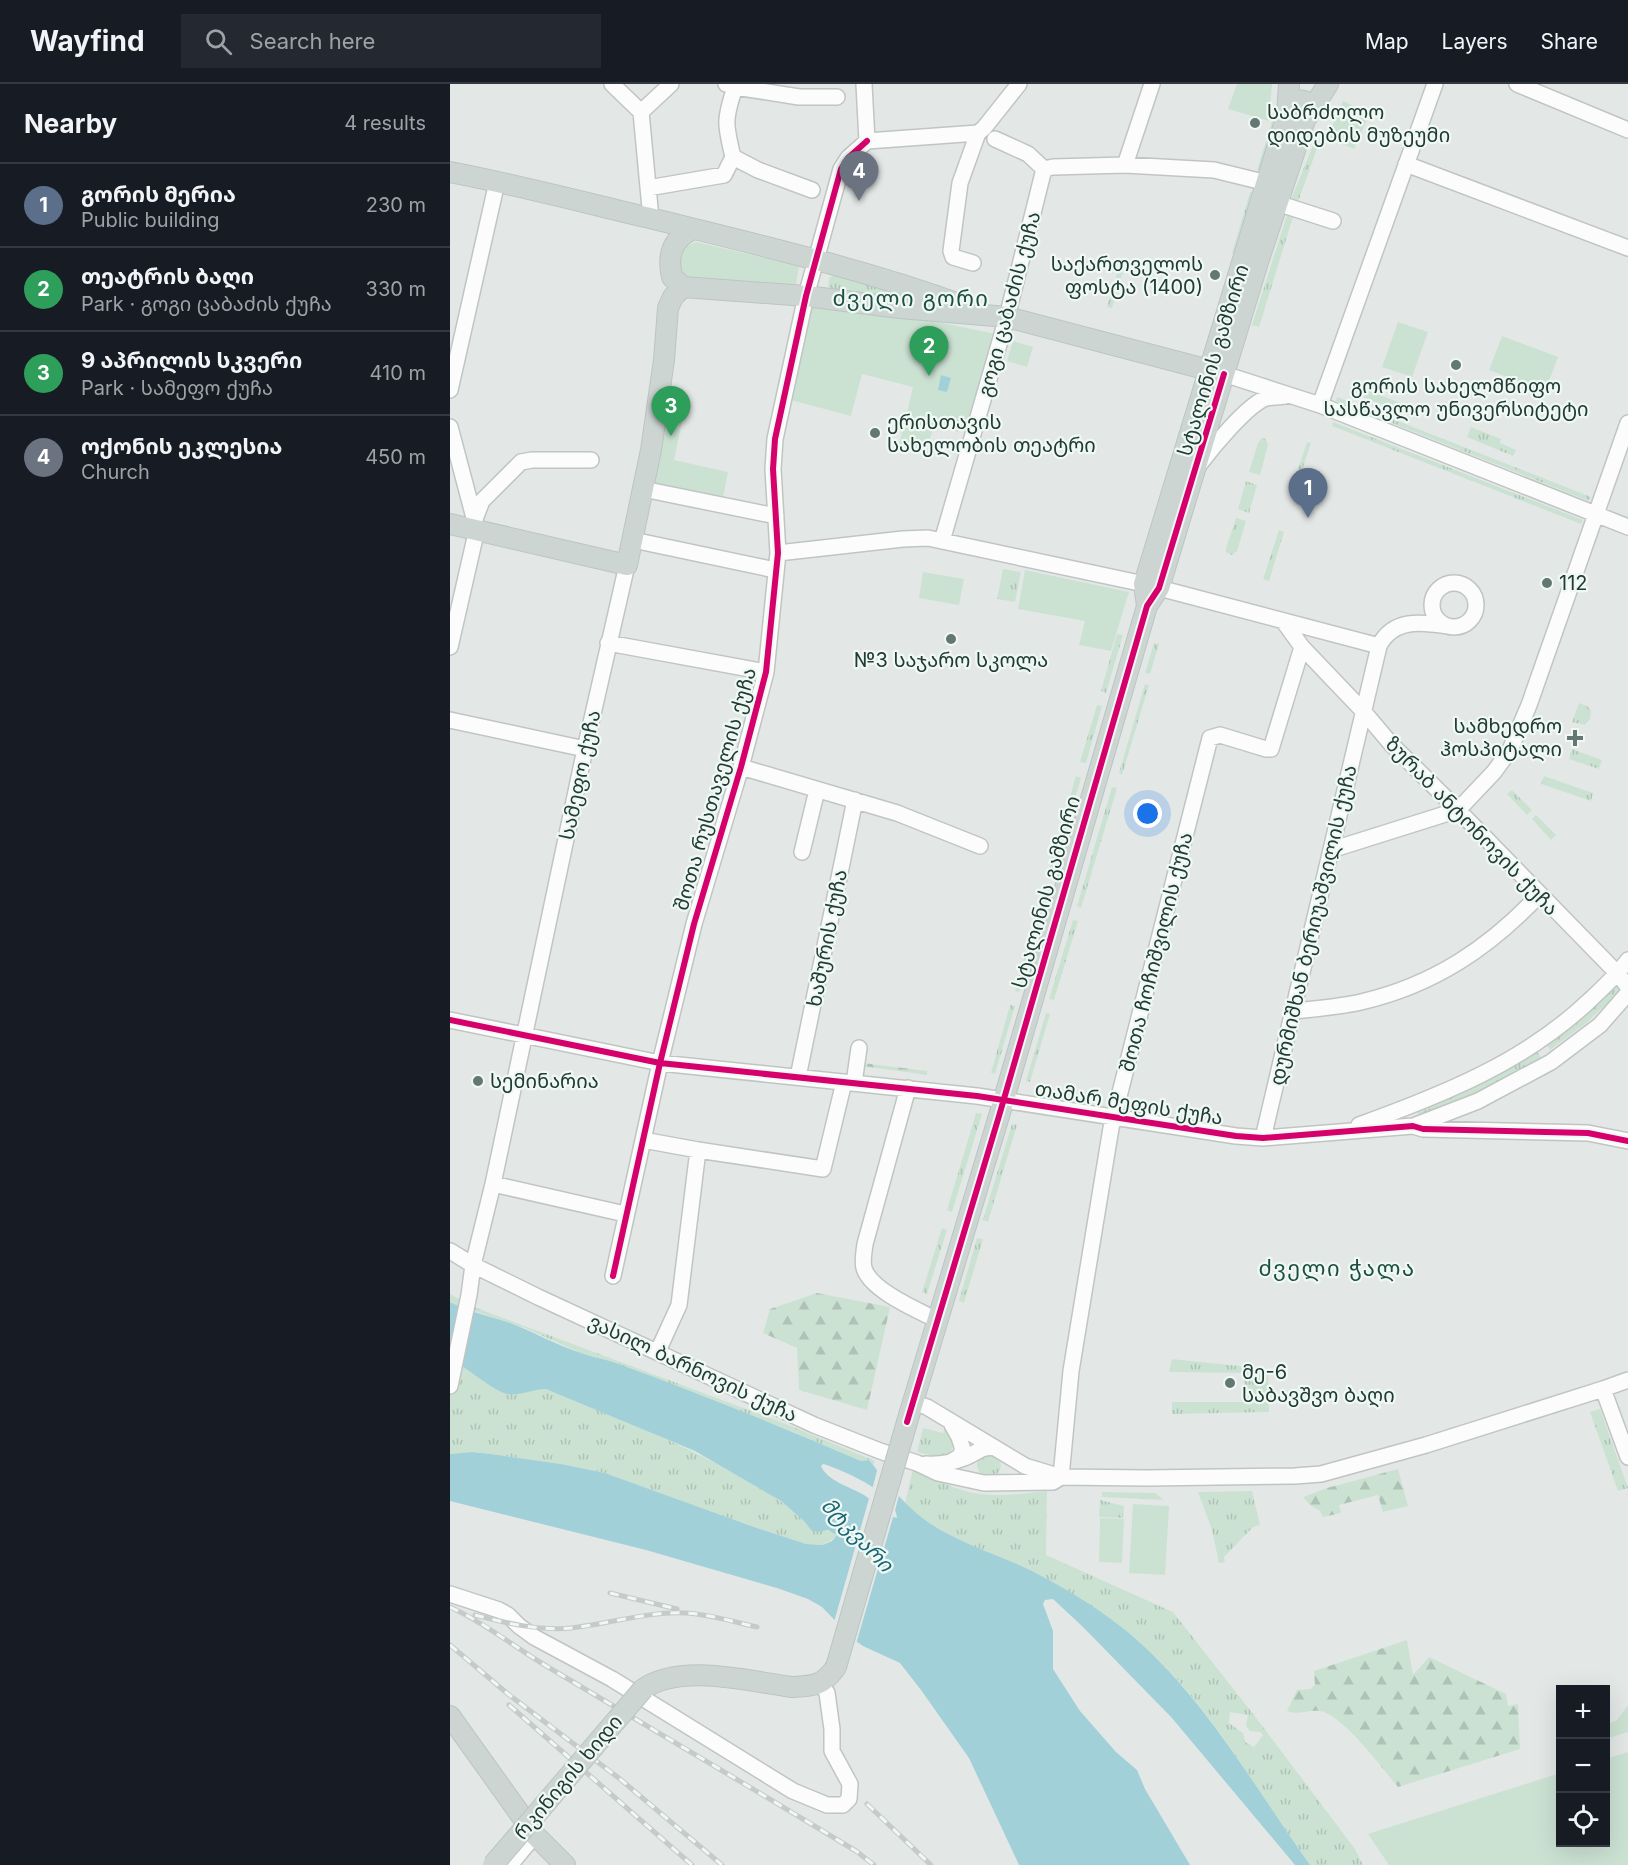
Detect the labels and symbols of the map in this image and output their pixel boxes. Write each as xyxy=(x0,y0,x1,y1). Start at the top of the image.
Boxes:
place label: საბრძოლო დიდების მუზეუმი xyxy=(1267,100,1450,148)
marker: საბრძოლო დიდების მუზეუმი xyxy=(1248,116,1262,130)
pin: 4 xyxy=(840,152,878,201)
street label: გოგი ცაბაძის ქუჩა xyxy=(973,209,1045,399)
place label: საქართველოს ფოსტა (1400) xyxy=(1051,252,1203,299)
street label: სტალინის გამზირი xyxy=(1172,261,1255,459)
marker: საქართველოს ფოსტა (1400) xyxy=(1208,268,1222,282)
district label: ძველი გორი xyxy=(833,285,990,312)
pin: 2 xyxy=(910,326,948,376)
marker: გორის სახელმწიფო სასწავლო უნივერსიტეტი xyxy=(1449,358,1463,372)
place label: გორის სახელმწიფო სასწავლო უნივერსიტეტი xyxy=(1324,374,1589,422)
pin: 3 xyxy=(652,386,690,436)
place label: ერისთავის სახელობის თეატრი xyxy=(887,410,1096,458)
marker: ერისთავის სახელობის თეატრი xyxy=(868,426,882,440)
pin: 1 xyxy=(1288,468,1328,518)
place label: 112 xyxy=(1559,571,1587,595)
marker: 112 xyxy=(1540,576,1554,590)
marker: №3 საჯარო სკოლა xyxy=(944,632,958,646)
place label: №3 საჯარო სკოლა xyxy=(854,648,1048,673)
street label: შოთა რუსთაველის ქუჩა xyxy=(669,665,762,913)
street label: სამეფო ქუჩა xyxy=(555,708,605,842)
place label: სამხედრო ჰოსპიტალი xyxy=(1440,714,1562,762)
marker: სამხედრო ჰოსპიტალი xyxy=(1566,729,1584,747)
street label: ზურაბ ანტონოვის ქუჩა xyxy=(1380,732,1564,920)
street label: დურმიშხან ბერიუაშვილის ქუჩა xyxy=(1264,762,1363,1088)
street label: სტალინის გამზირი xyxy=(1007,793,1086,991)
your location xyxy=(1133,799,1162,828)
street label: შოთა ჩოჩიშვილის ქუჩა xyxy=(1115,830,1198,1075)
street label: ხაშურის ქუჩა xyxy=(802,867,852,1009)
place label: სემინარია xyxy=(490,1069,599,1093)
marker: სემინარია xyxy=(471,1074,485,1088)
street label: თამარ მეფის ქუჩა xyxy=(1033,1076,1225,1130)
district label: ძველი ჭალა xyxy=(1259,1255,1415,1282)
street label: ვასილ ბარნოვის ქუჩა xyxy=(584,1309,801,1428)
place label: მე-6 საბავშვო ბაღი xyxy=(1242,1360,1395,1408)
marker: მე-6 საბავშვო ბაღი xyxy=(1223,1376,1237,1390)
water label: მტკვარი xyxy=(815,1493,899,1578)
street label: რკინიგის ხიდი xyxy=(509,1710,628,1845)

